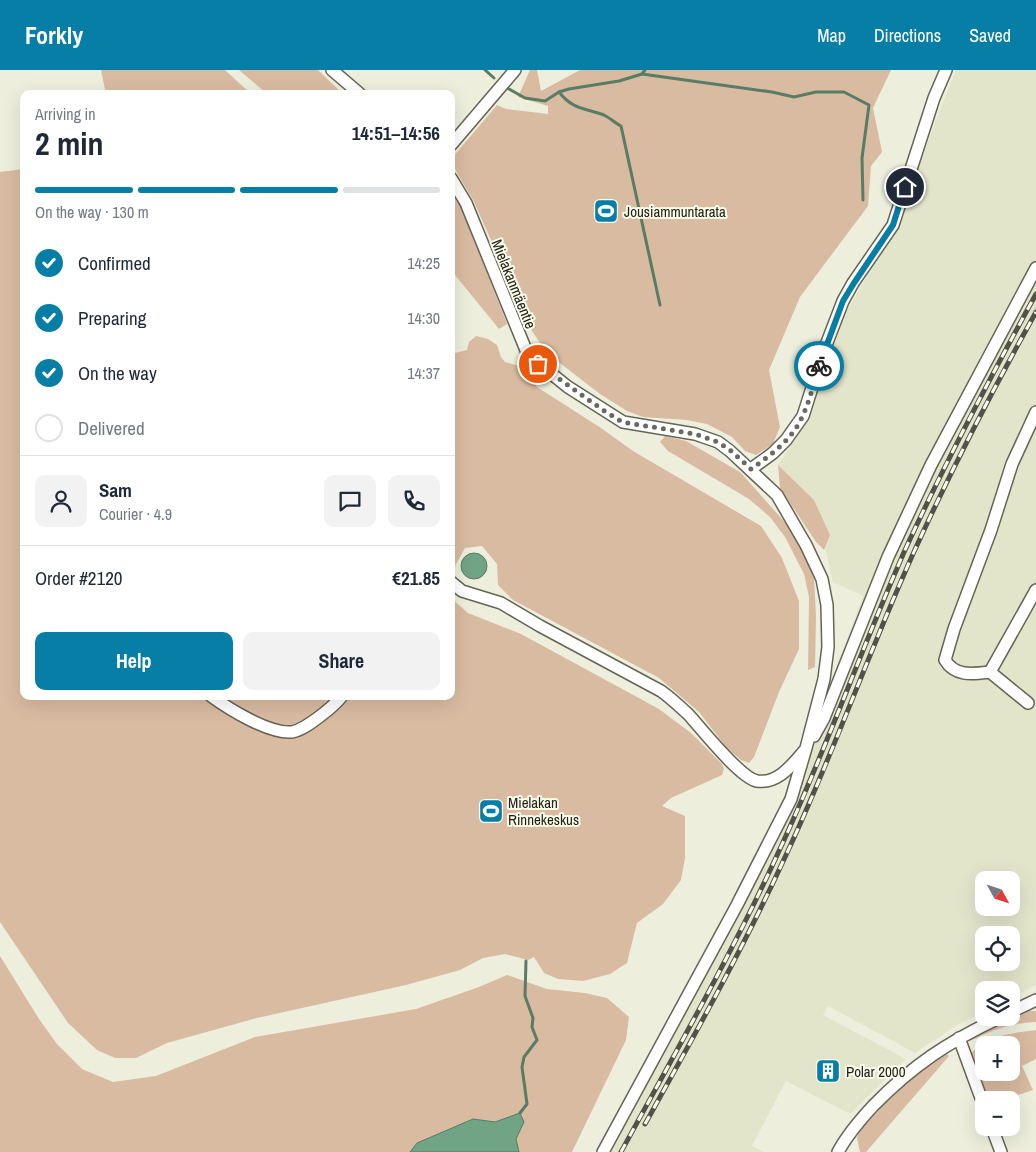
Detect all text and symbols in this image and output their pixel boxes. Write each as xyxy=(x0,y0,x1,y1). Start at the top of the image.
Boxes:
text: Forkly xyxy=(25,19,83,51)
text: Map xyxy=(817,23,846,48)
text: Directions xyxy=(874,23,941,48)
text: Saved xyxy=(969,23,1011,48)
text: Arriving in xyxy=(35,103,96,125)
text: 14:51–14:56 xyxy=(352,120,440,146)
text: 2 min xyxy=(35,122,104,165)
pin xyxy=(884,166,926,208)
icon: home xyxy=(891,173,919,201)
sports icon: Jousiammuntarata xyxy=(593,198,619,224)
text: On the way · 130 m xyxy=(35,201,149,223)
place label: Jousiammuntarata xyxy=(624,201,726,222)
street label: Mielakanmäentie xyxy=(487,236,541,332)
icon: check xyxy=(35,249,63,277)
text: Confirmed xyxy=(78,250,151,276)
text: 14:25 xyxy=(407,252,440,274)
icon: check xyxy=(35,304,63,332)
text: Preparing xyxy=(78,305,146,331)
text: 14:30 xyxy=(407,307,440,329)
courier xyxy=(794,341,844,391)
pin xyxy=(517,343,559,385)
icon: bag xyxy=(524,350,552,378)
icon: bike xyxy=(805,352,833,380)
icon: check xyxy=(35,359,63,387)
text: On the way xyxy=(78,360,157,386)
text: 14:37 xyxy=(407,362,440,384)
text: Delivered xyxy=(78,415,145,441)
button: person xyxy=(35,475,87,527)
button: chat xyxy=(324,475,376,527)
button: phone xyxy=(388,475,440,527)
text: Sam xyxy=(99,477,132,503)
text: Courier · 4.9 xyxy=(99,503,172,525)
text: Order #2120 xyxy=(35,565,122,591)
text: €21.85 xyxy=(392,565,440,591)
button: Help xyxy=(35,632,233,690)
button: Share xyxy=(243,632,440,690)
place label: Mielakan Rinnekeskus xyxy=(508,792,579,830)
sports icon: Mielakan Rinnekeskus xyxy=(478,798,504,824)
north arrow xyxy=(975,871,1020,916)
map controls xyxy=(975,871,1020,1136)
button: locate xyxy=(975,926,1020,971)
button: layers xyxy=(975,981,1020,1026)
button: + xyxy=(975,1036,1020,1081)
building icon: Polar 2000 xyxy=(815,1058,841,1084)
place label: Polar 2000 xyxy=(846,1061,906,1082)
button: − xyxy=(975,1091,1020,1136)

